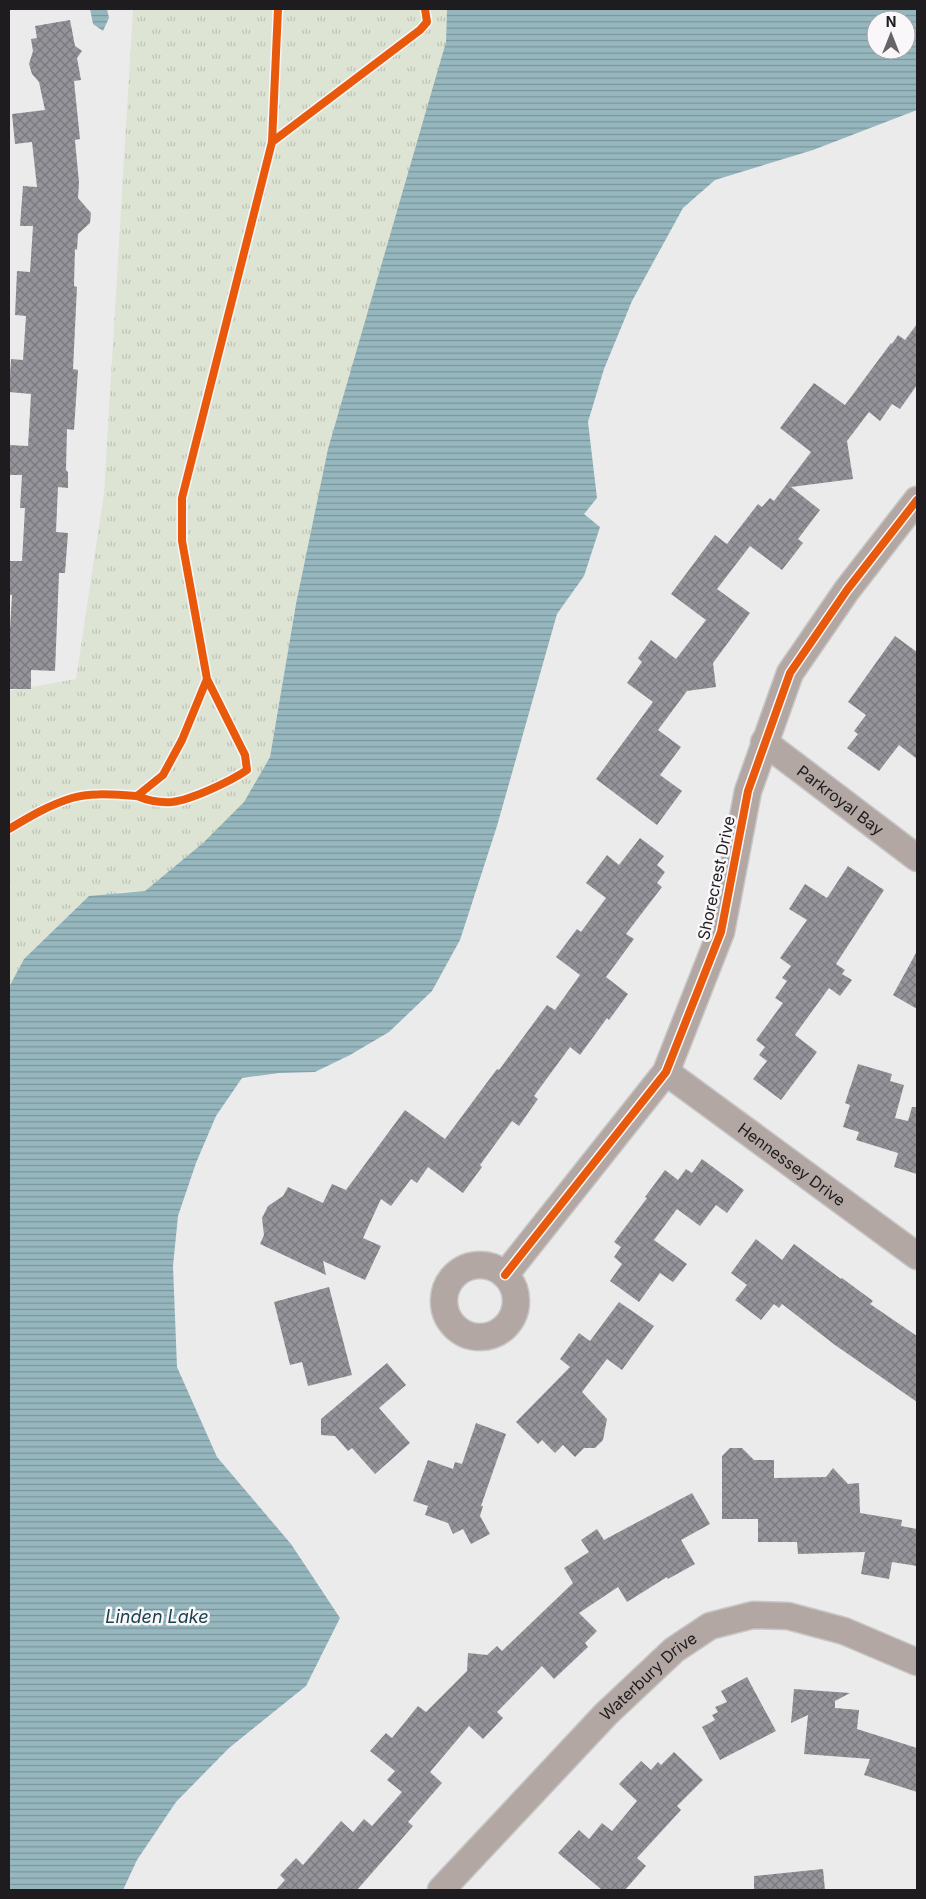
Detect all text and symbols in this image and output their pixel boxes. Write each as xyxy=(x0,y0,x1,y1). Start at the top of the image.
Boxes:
north arrow xyxy=(866,10,916,60)
text: N xyxy=(886,13,896,30)
street label: Parkroyal Bay xyxy=(793,761,888,839)
street label: Shorecrest Drive xyxy=(693,814,739,942)
street label: Hennessey Drive xyxy=(734,1118,850,1210)
water label: Linden Lake xyxy=(105,1606,209,1627)
street label: Waterbury Drive xyxy=(596,1628,700,1725)

